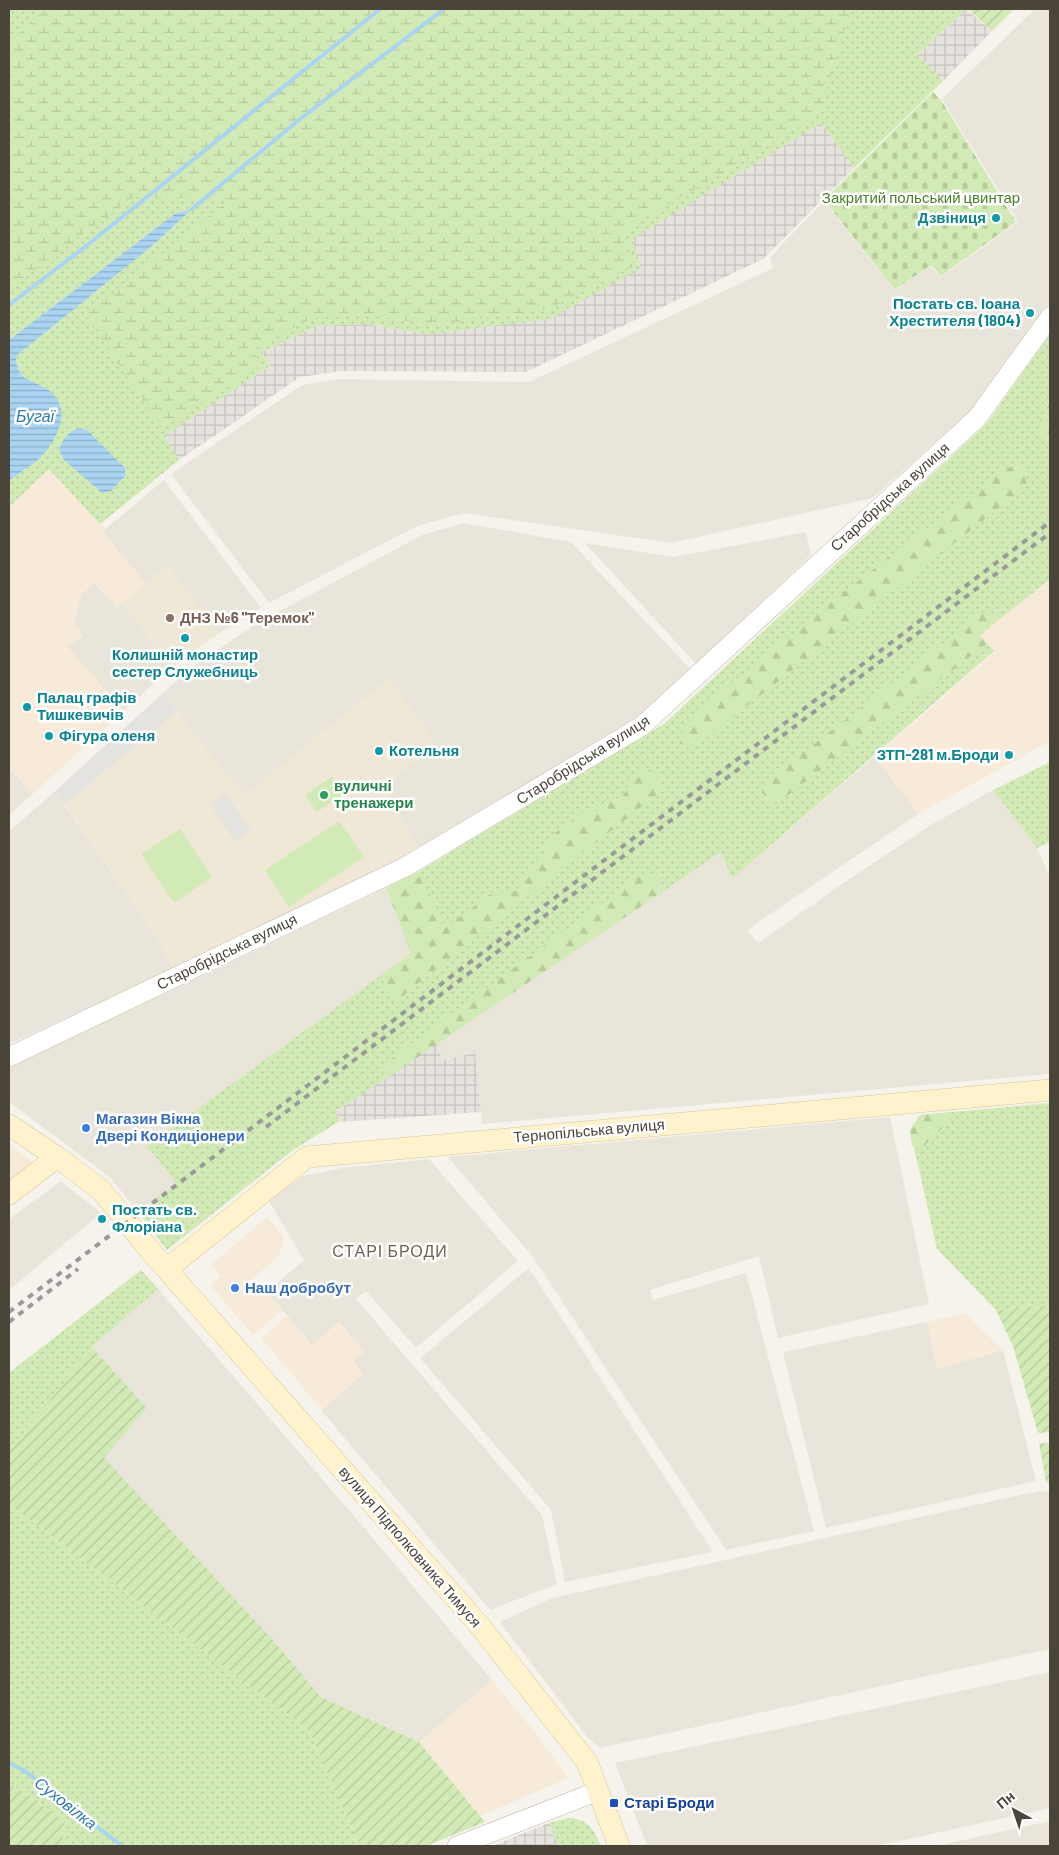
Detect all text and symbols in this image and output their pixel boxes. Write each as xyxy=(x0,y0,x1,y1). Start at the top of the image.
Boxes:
park label: Закритий польський цвинтар xyxy=(822,188,1020,206)
place label: Дзвіниця xyxy=(918,208,986,226)
marker: Дзвіниця xyxy=(990,212,1002,224)
place label: Постать св. Іоана Хрестителя (1804) xyxy=(889,294,1021,329)
marker: Постать св. Іоана Хрестителя (1804) xyxy=(1024,307,1036,319)
water label: Бугаї xyxy=(16,406,57,425)
street label: Старобрідська вулиця xyxy=(826,438,952,554)
place label: ДНЗ №6 "Теремок" xyxy=(180,608,315,626)
marker: ДНЗ №6 "Теремок" xyxy=(164,612,176,624)
marker: Колишній монастир сестер Служебниць xyxy=(179,632,191,644)
place label: Колишній монастир сестер Служебниць xyxy=(112,645,258,680)
place label: Палац графів Тишкевичів xyxy=(37,688,136,723)
marker: Палац графів Тишкевичів xyxy=(21,701,33,713)
street label: Старобрідська вулиця xyxy=(512,711,652,808)
place label: Фігура оленя xyxy=(59,726,155,744)
marker: Фігура оленя xyxy=(43,730,55,742)
place label: Котельня xyxy=(389,741,459,759)
marker: Котельня xyxy=(373,745,385,757)
place label: ЗТП-281 м.Броди xyxy=(877,745,999,763)
marker: ЗТП-281 м.Броди xyxy=(1003,749,1015,761)
place label: вуличні тренажери xyxy=(334,776,413,811)
marker: вуличні тренажери xyxy=(318,789,330,801)
street label: Старобрідська вулиця xyxy=(154,909,300,993)
place label: Магазин Вікна Двері Кондиціонери xyxy=(96,1109,245,1144)
street label: Тернопільська вулиця xyxy=(512,1114,665,1146)
marker: Магазин Вікна Двері Кондиціонери xyxy=(80,1122,92,1134)
place label: Постать св. Флоріана xyxy=(112,1200,197,1235)
marker: Постать св. Флоріана xyxy=(96,1213,108,1225)
district label: СТАРІ БРОДИ xyxy=(332,1241,448,1260)
place label: Наш добробут xyxy=(245,1278,351,1296)
marker: Наш добробут xyxy=(229,1282,241,1294)
street label: вулиця Підполковника Тимуся xyxy=(336,1462,486,1631)
water label: Суховілка xyxy=(32,1772,101,1833)
north arrow xyxy=(989,1785,1039,1835)
text: Пн xyxy=(993,1787,1018,1812)
place label: Старі Броди xyxy=(624,1793,715,1811)
marker: Старі Броди xyxy=(608,1797,620,1809)

